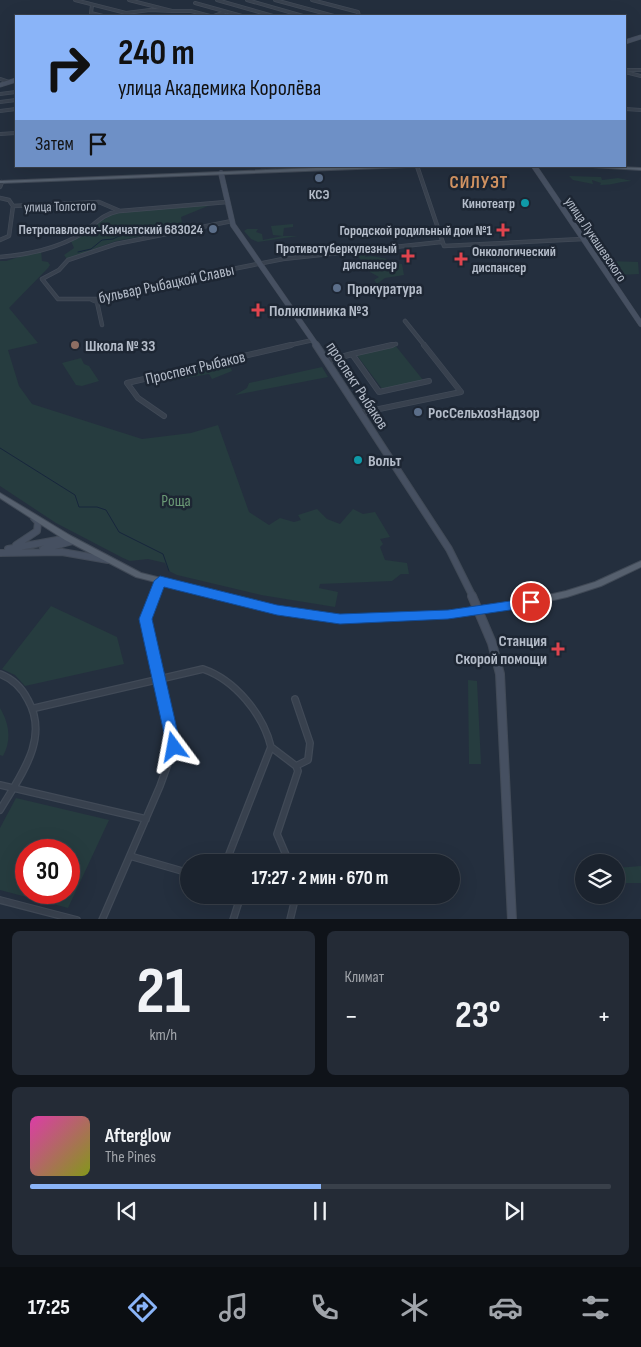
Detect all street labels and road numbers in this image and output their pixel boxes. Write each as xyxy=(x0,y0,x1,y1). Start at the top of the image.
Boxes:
street label: улица Лукашевского xyxy=(561,194,630,285)
street label: улица Толстого xyxy=(24,197,96,216)
street label: бульвар Рыбацкой Славы xyxy=(97,261,236,308)
street label: проспект Рыбаков xyxy=(321,339,392,433)
street label: Проспект Рыбаков xyxy=(144,348,247,389)

